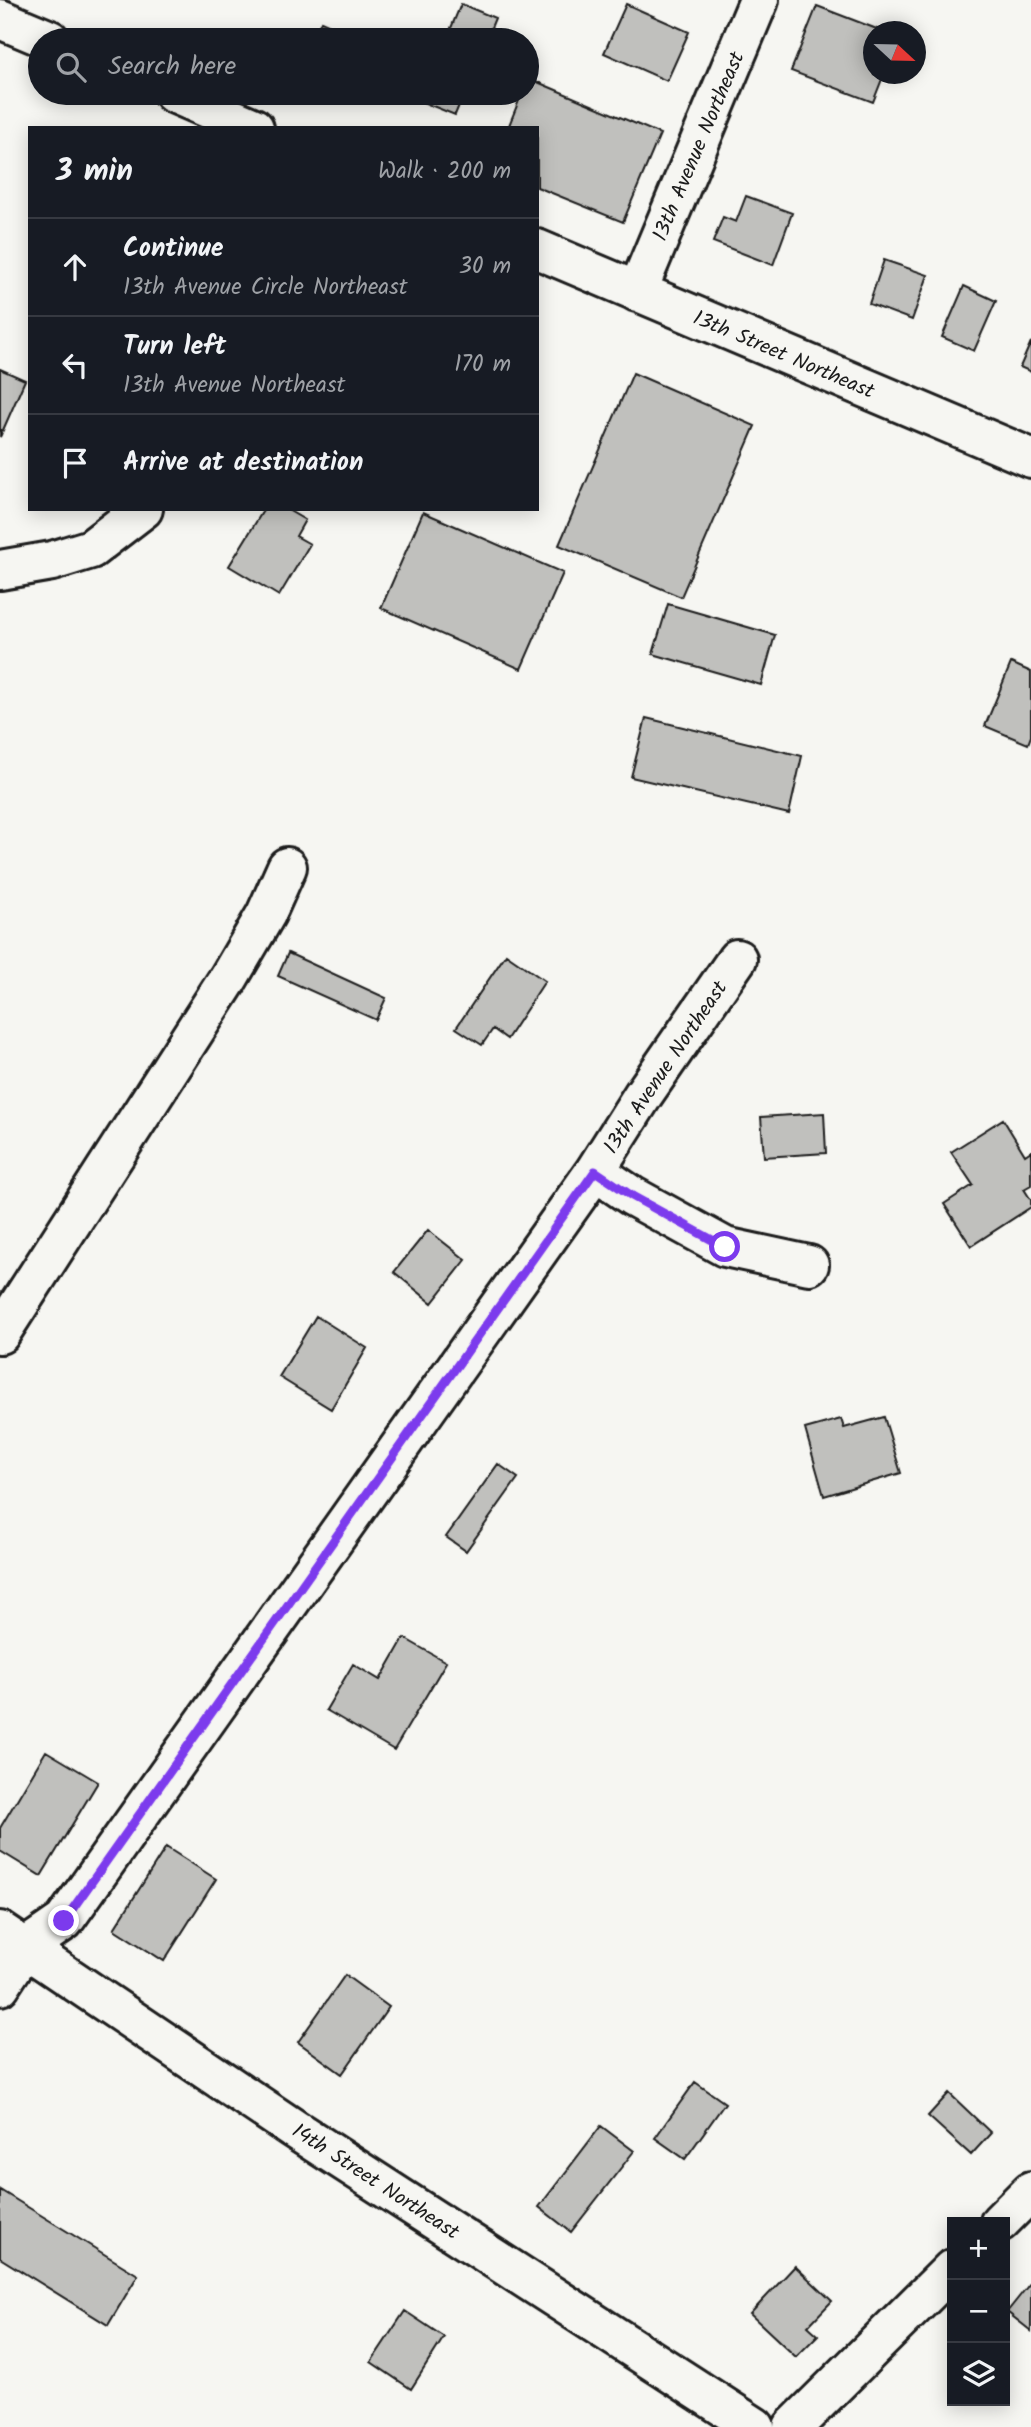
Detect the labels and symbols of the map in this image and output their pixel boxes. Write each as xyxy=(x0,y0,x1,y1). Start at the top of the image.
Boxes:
north arrow xyxy=(863,21,926,84)
street label: 13th Avenue Northeast xyxy=(645,46,755,247)
street label: 13th Street Northeast xyxy=(687,302,880,409)
street label: 13th Avenue Northeast xyxy=(596,974,737,1161)
route start xyxy=(709,1231,740,1262)
route end xyxy=(48,1905,79,1936)
street label: 14th Street Northeast xyxy=(285,2116,466,2249)

